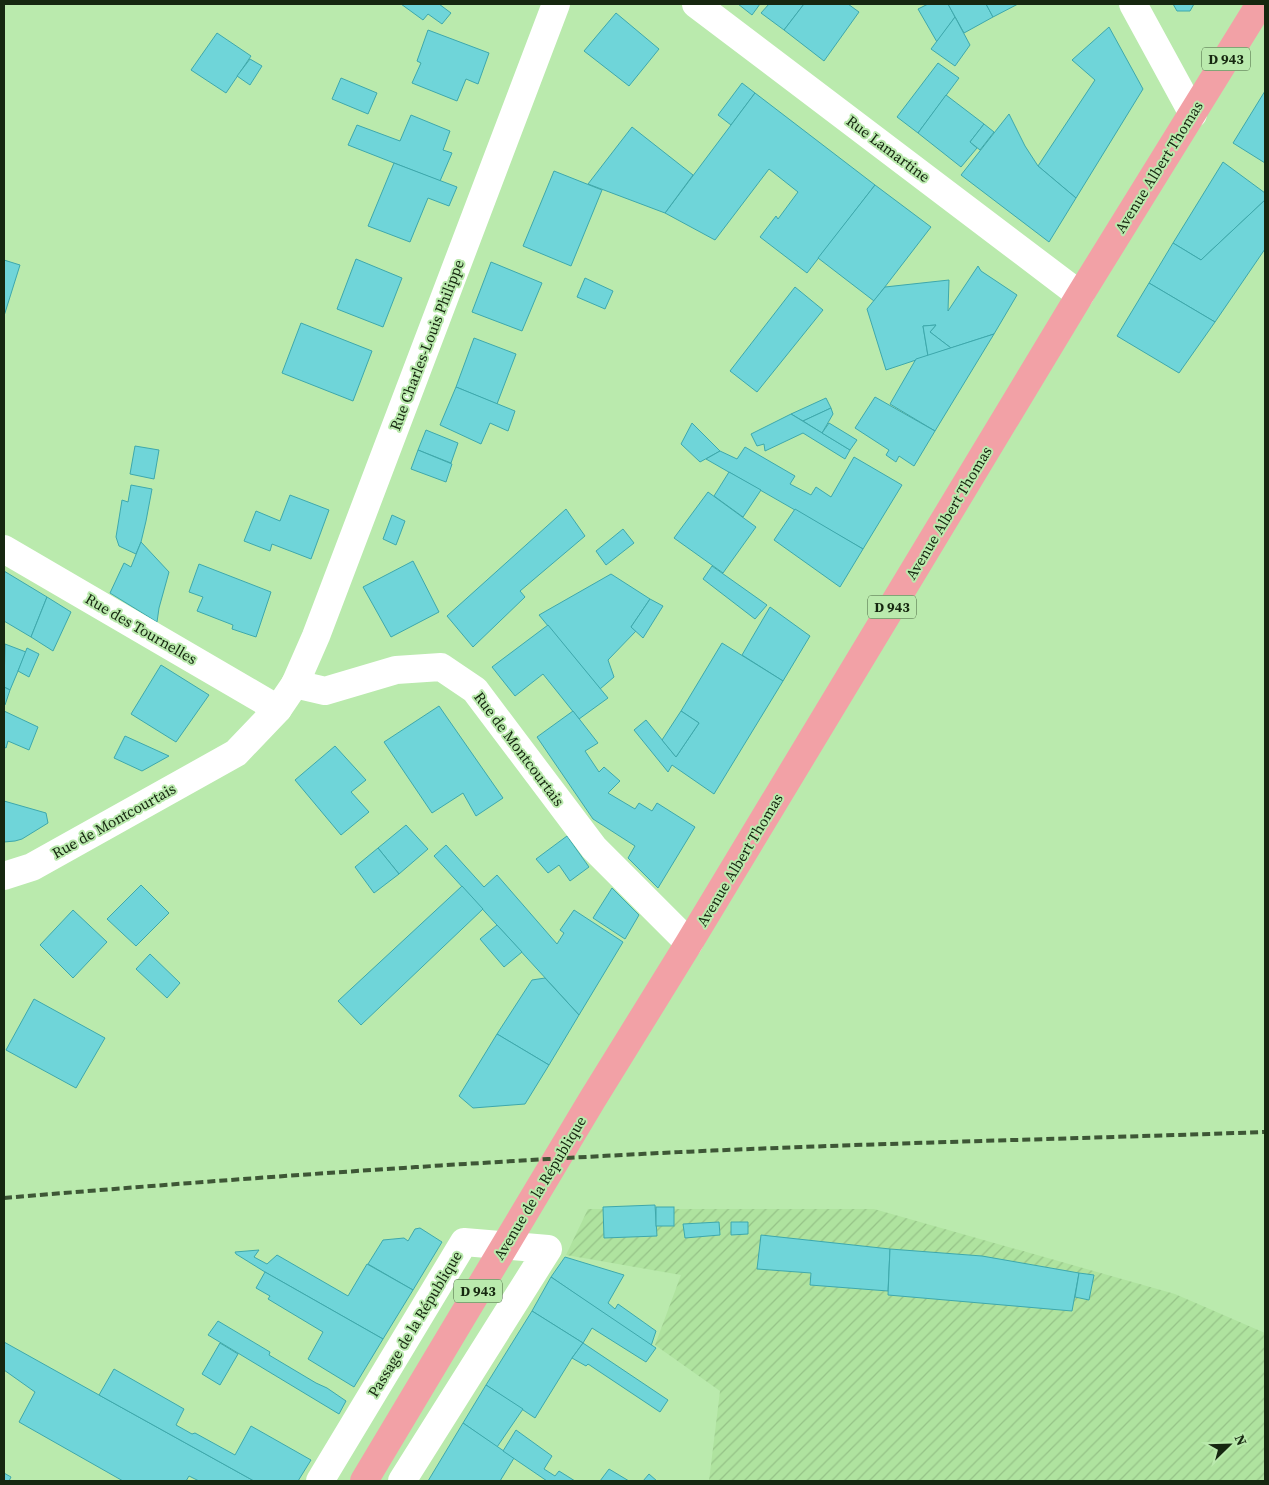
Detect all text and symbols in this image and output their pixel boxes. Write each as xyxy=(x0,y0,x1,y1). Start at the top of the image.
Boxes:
road number: D 943 xyxy=(1202,48,1250,70)
street label: Avenue Albert Thomas xyxy=(1109,97,1208,237)
street label: Rue Lamartine xyxy=(842,110,935,187)
street label: Rue Charles-Louis Philippe xyxy=(384,256,469,433)
street label: Avenue Albert Thomas xyxy=(900,442,997,583)
street label: Rue des Tournelles xyxy=(81,588,201,669)
road number: D 943 xyxy=(868,596,916,618)
street label: Rue de Montcourtais xyxy=(469,687,569,810)
street label: Rue de Montcourtais xyxy=(48,778,179,863)
street label: Avenue Albert Thomas xyxy=(691,789,788,930)
street label: Avenue de la République xyxy=(488,1112,591,1264)
street label: Passage de la République xyxy=(362,1246,467,1401)
road number: D 943 xyxy=(454,1280,502,1302)
north arrow xyxy=(1204,1420,1254,1470)
text: N xyxy=(1230,1431,1252,1449)

